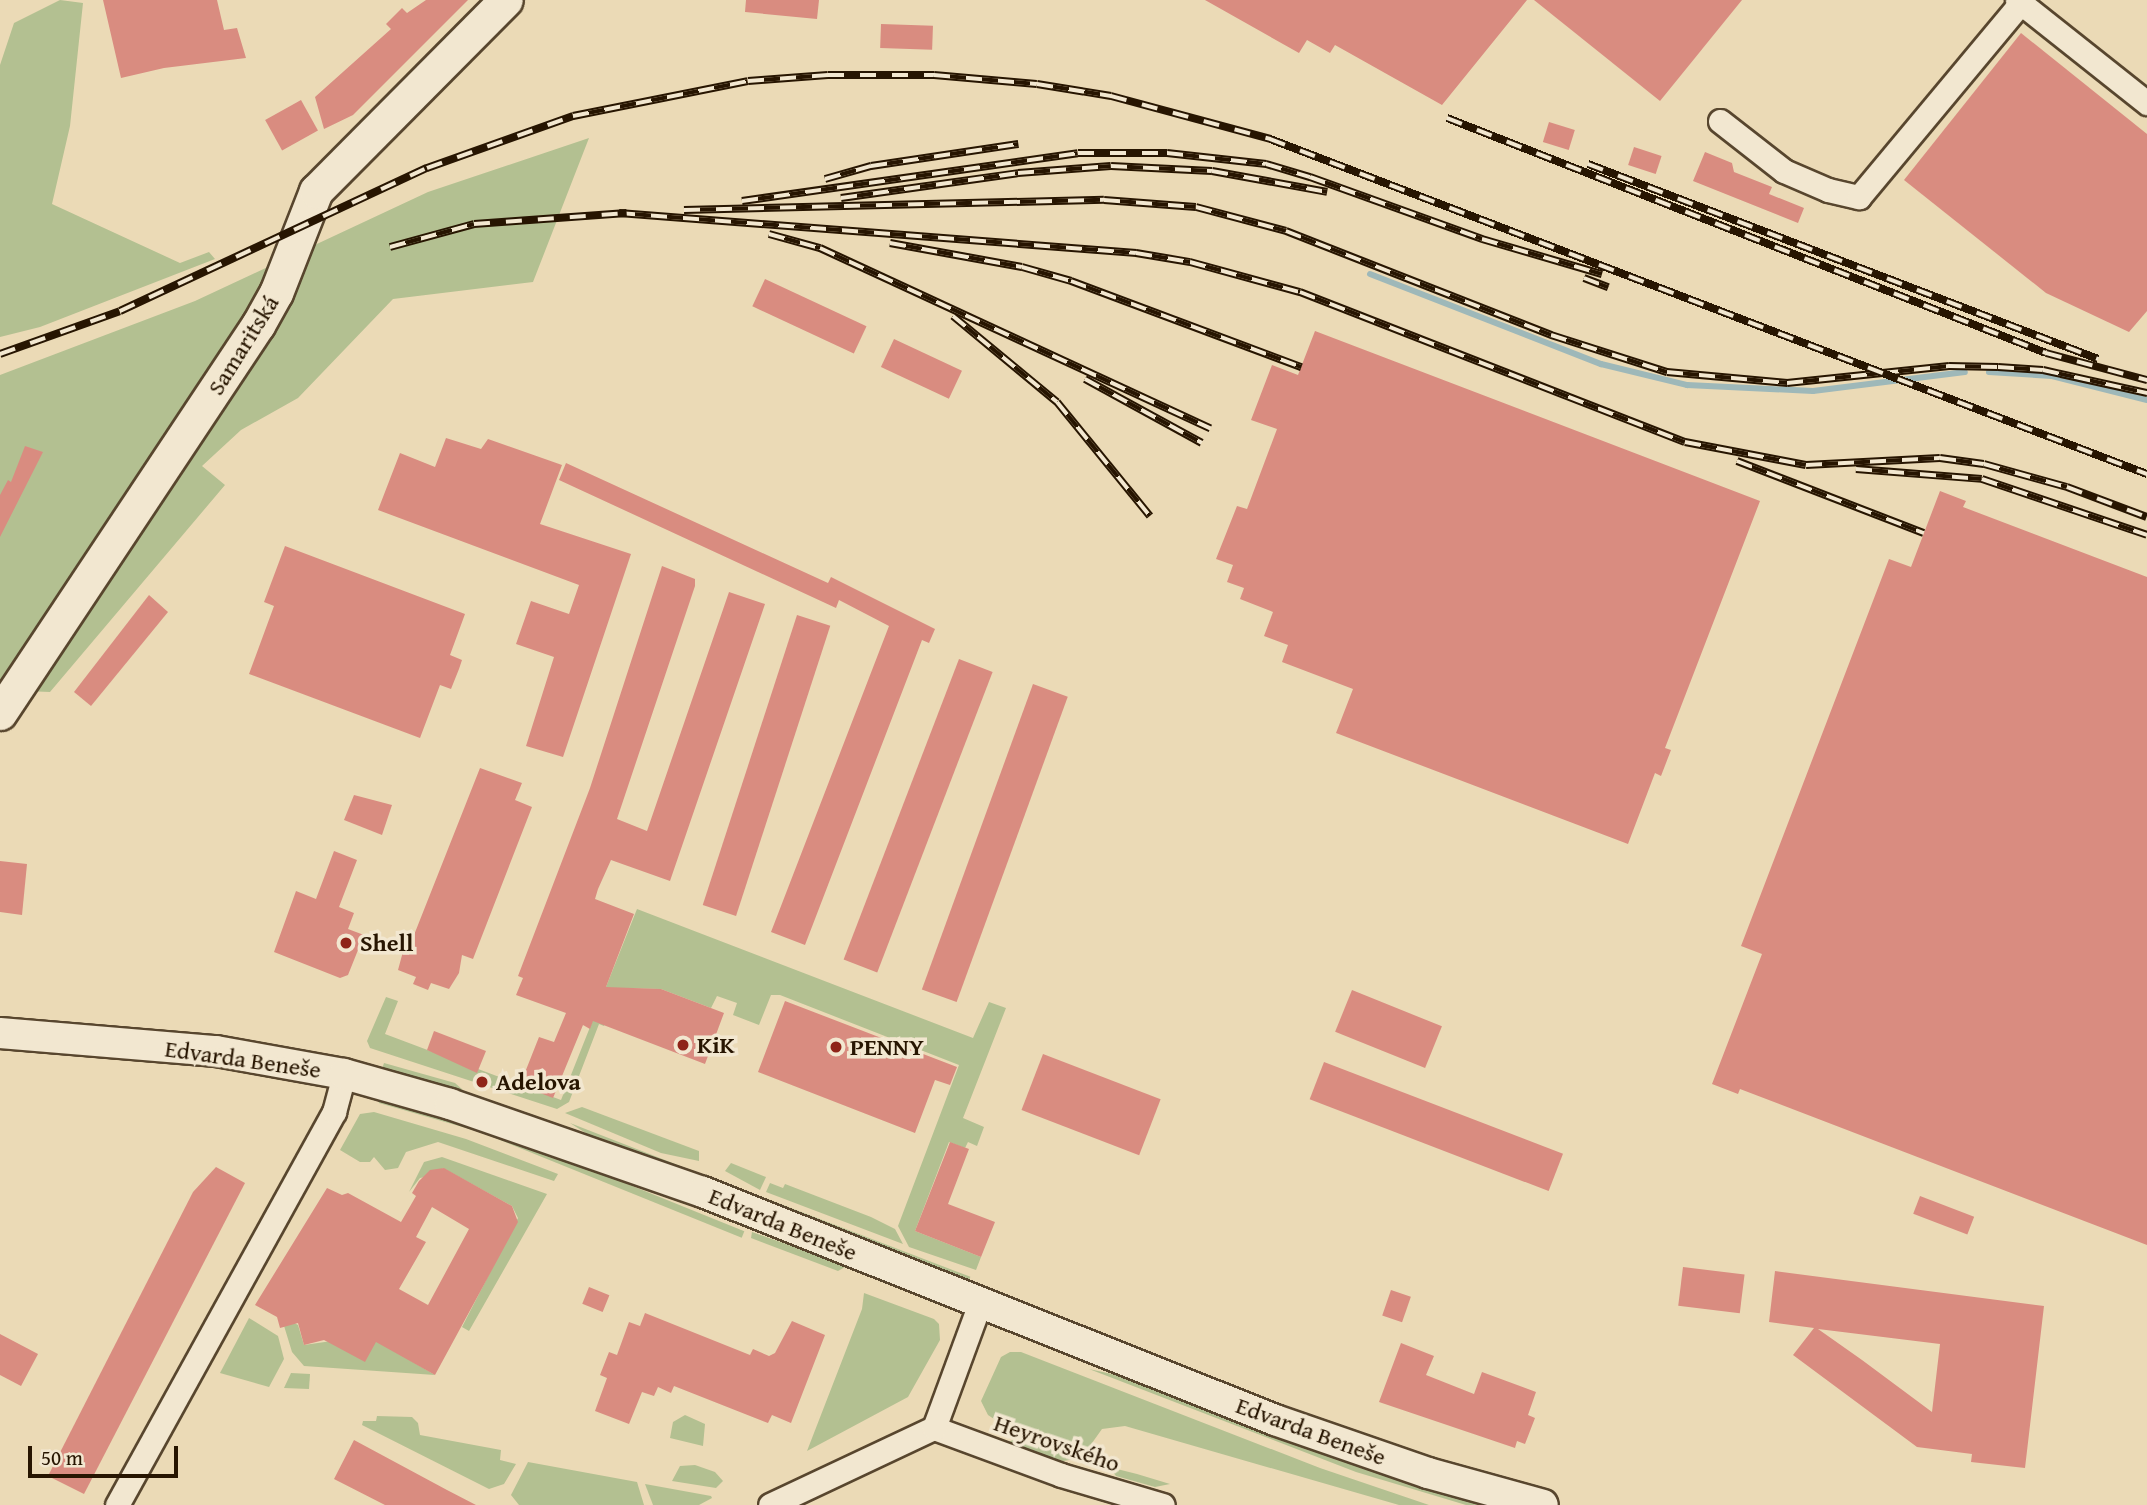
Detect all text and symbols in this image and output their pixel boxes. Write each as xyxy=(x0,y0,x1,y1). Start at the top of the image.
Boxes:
street label: Samaritská xyxy=(201,290,285,400)
place label: Shell xyxy=(360,929,413,957)
marker: Shell xyxy=(338,935,354,951)
place label: KiK xyxy=(697,1031,735,1059)
place label: PENNY xyxy=(850,1033,924,1061)
street label: Edvarda Beneše xyxy=(163,1034,323,1084)
marker: KiK xyxy=(675,1037,691,1053)
marker: PENNY xyxy=(828,1039,844,1055)
place label: Adelova xyxy=(496,1068,581,1096)
marker: Adelova xyxy=(474,1074,490,1090)
street label: Edvarda Beneše xyxy=(705,1181,861,1267)
street label: Edvarda Beneše xyxy=(1232,1391,1390,1471)
street label: Heyrovského xyxy=(990,1408,1124,1478)
scale bar xyxy=(32,1432,182,1476)
text: 50 m xyxy=(41,1442,83,1473)

